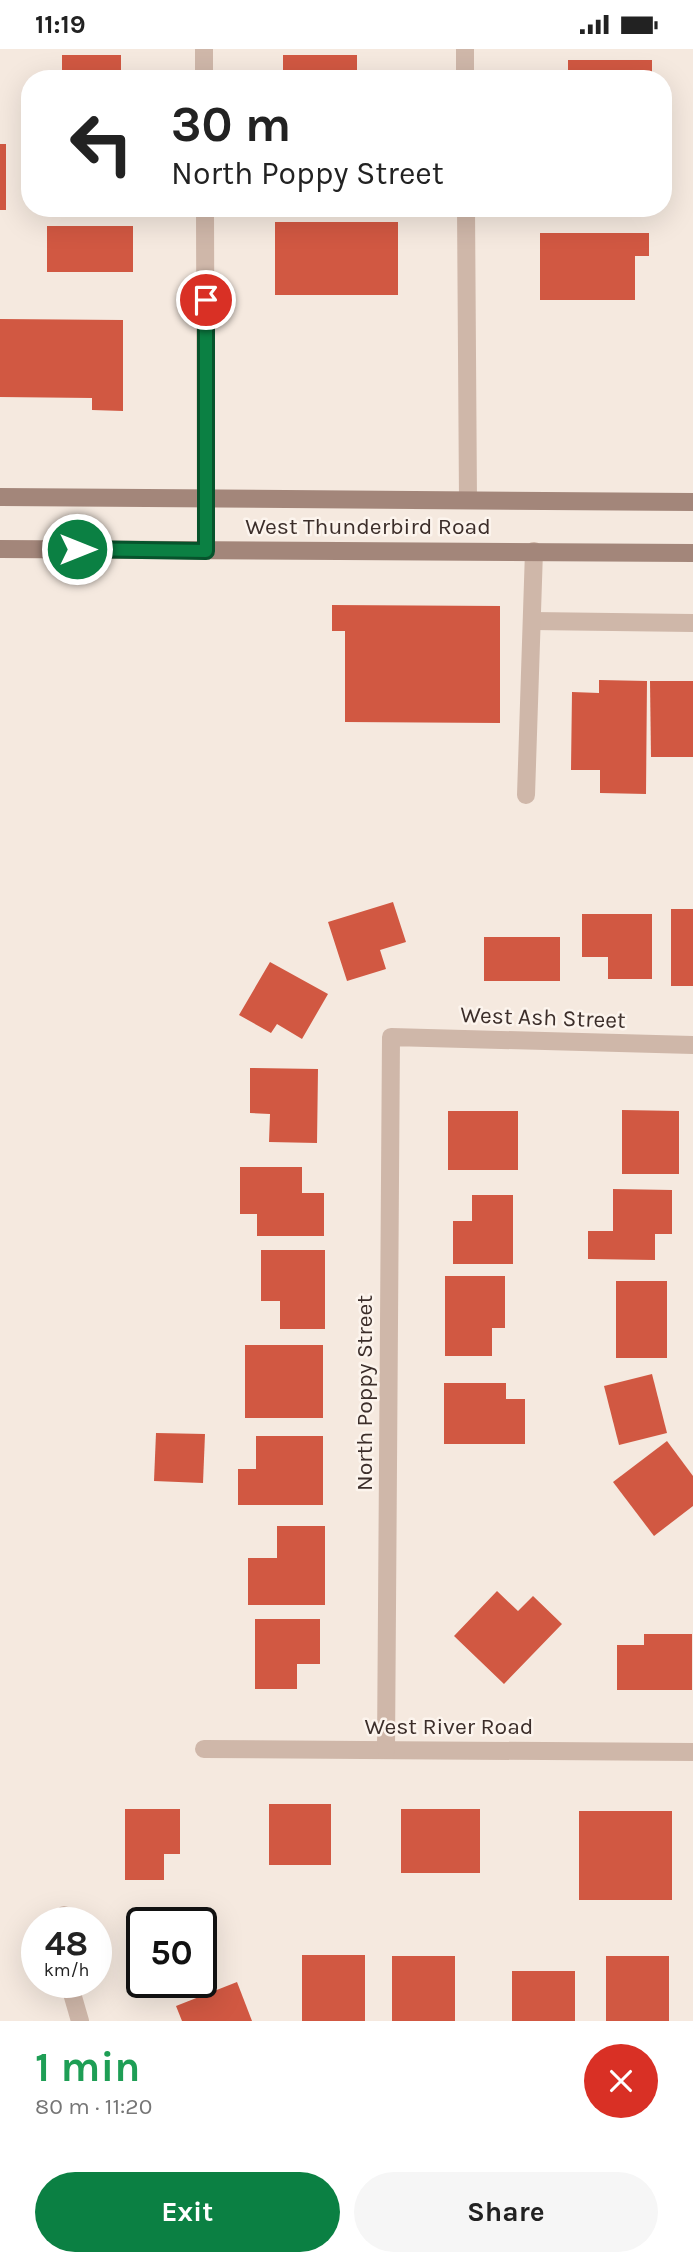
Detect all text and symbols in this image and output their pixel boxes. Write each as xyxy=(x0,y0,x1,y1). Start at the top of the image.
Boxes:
text: 11:19 xyxy=(35,9,86,40)
text: 30 m xyxy=(171,96,291,153)
icon: left xyxy=(56,98,147,189)
text: North Poppy Street xyxy=(171,155,444,192)
pin xyxy=(176,270,236,330)
icon: arrive xyxy=(187,281,225,319)
position arrow xyxy=(40,512,114,586)
street label: West Thunderbird Road xyxy=(245,513,491,540)
street label: West Ash Street xyxy=(460,1001,627,1034)
street label: North Poppy Street xyxy=(351,1295,378,1491)
street label: West River Road xyxy=(365,1713,533,1740)
speed limit sign: 50 xyxy=(126,1907,217,1998)
text: 48 xyxy=(45,1923,88,1964)
text: km/h xyxy=(44,1959,89,1981)
text: 1 min xyxy=(35,2042,140,2092)
button: close xyxy=(584,2044,658,2118)
text: 80 m · 11:20 xyxy=(35,2093,152,2120)
button: Exit xyxy=(35,2172,340,2252)
button: Share xyxy=(354,2172,658,2252)

